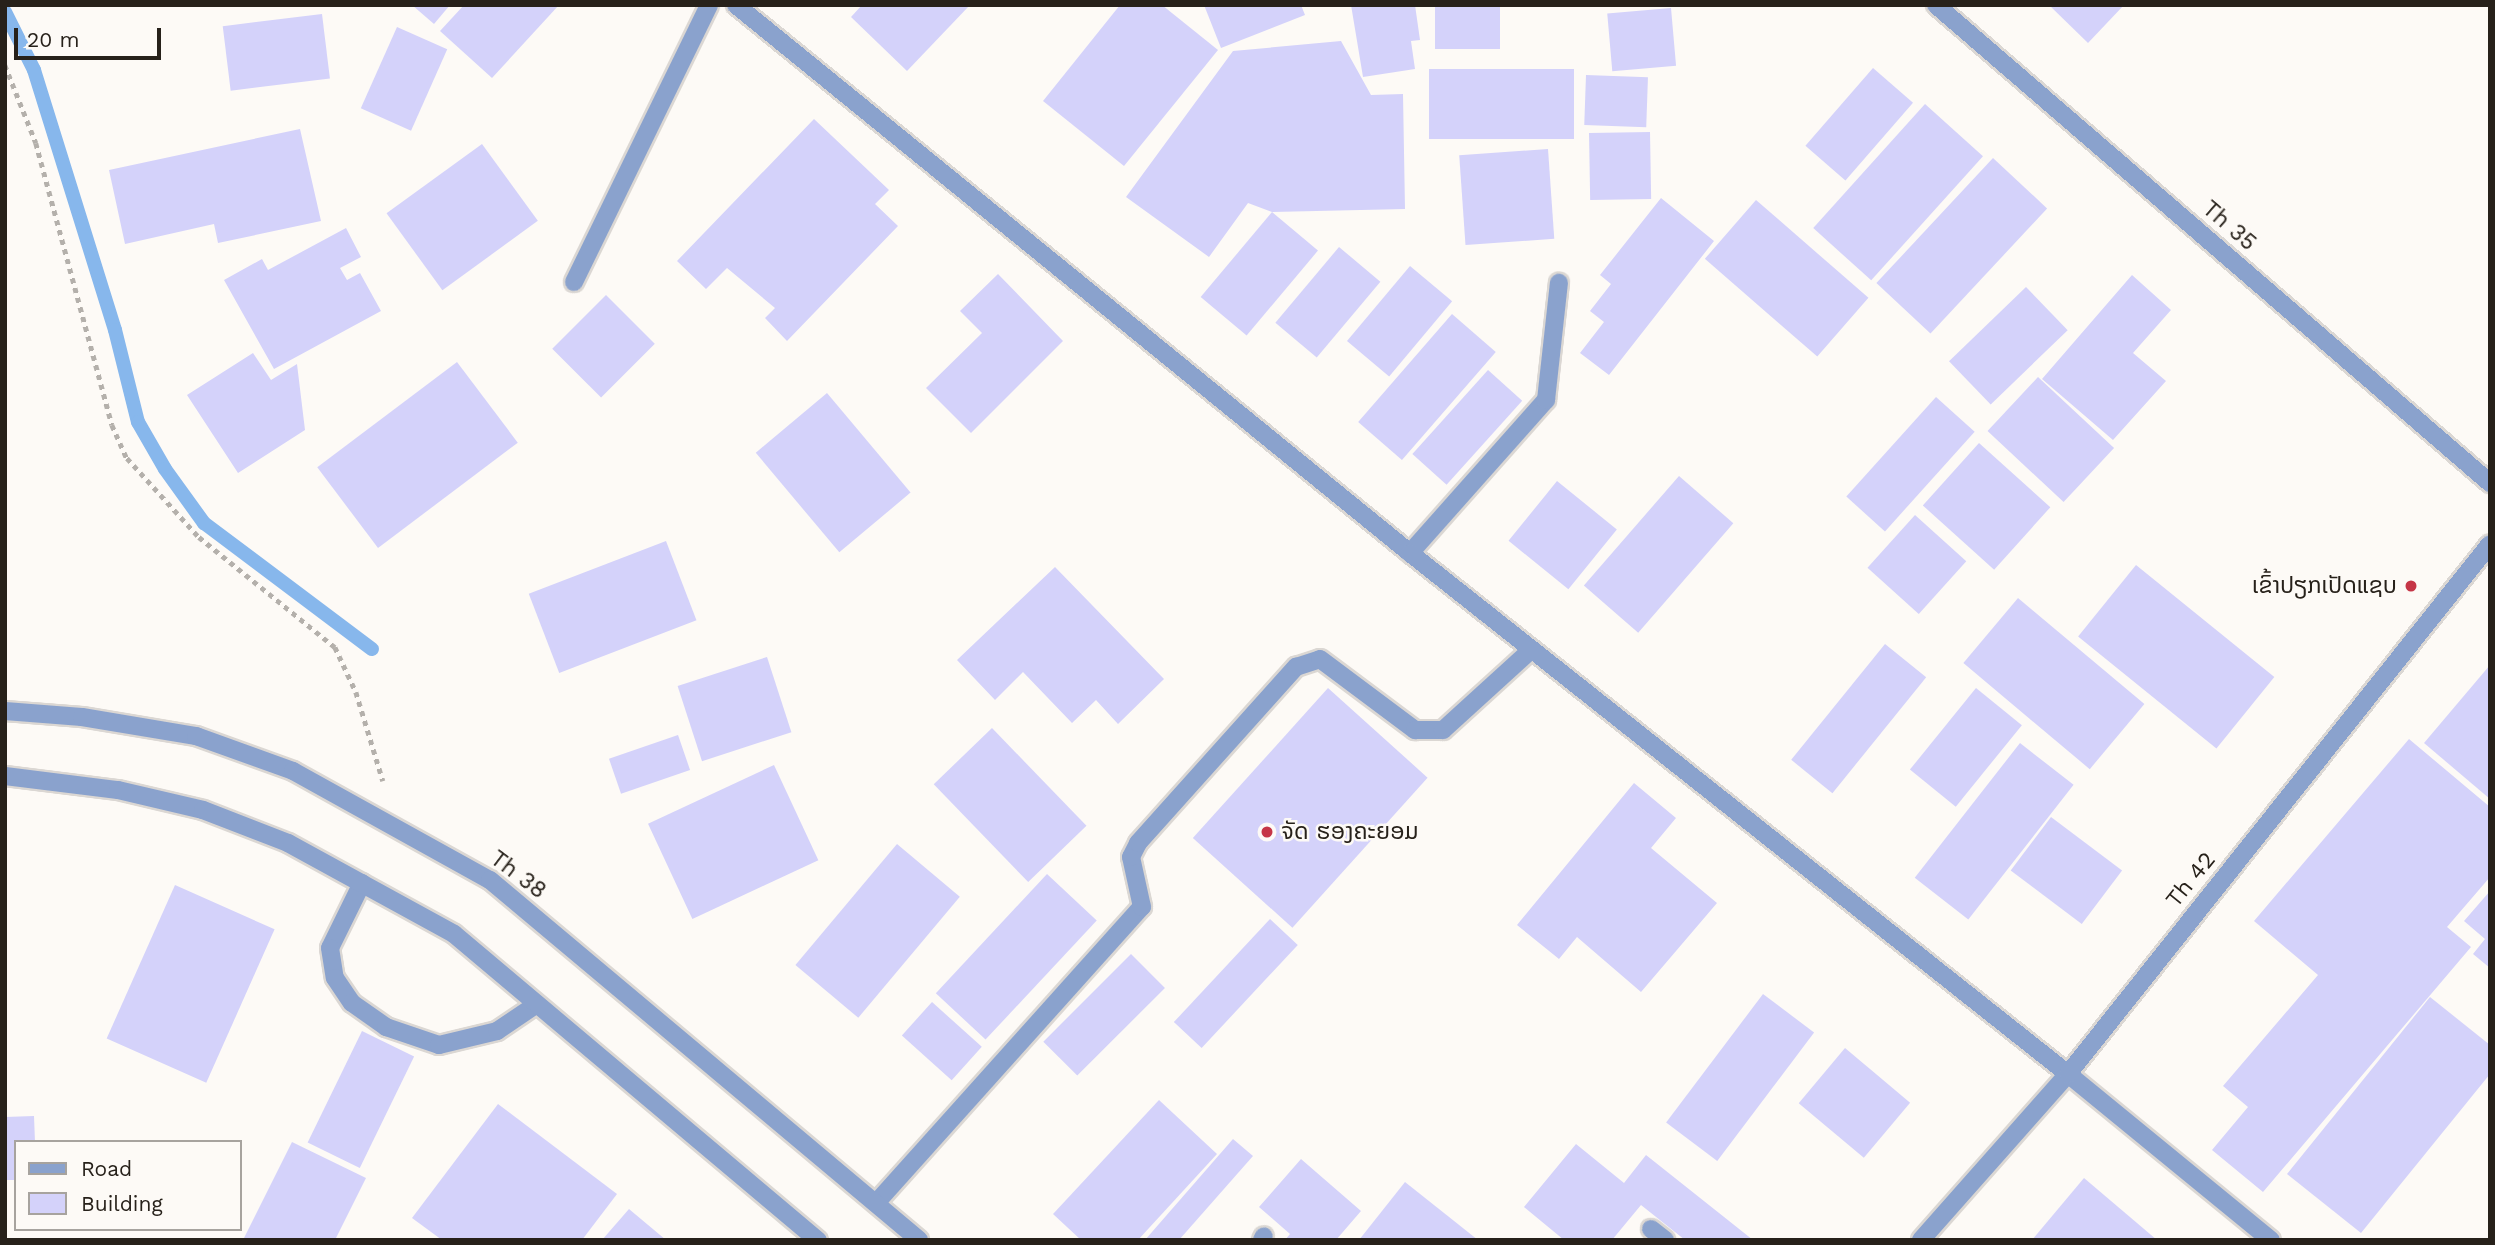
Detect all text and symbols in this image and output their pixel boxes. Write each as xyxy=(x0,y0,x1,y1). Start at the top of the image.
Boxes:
scale bar xyxy=(18,14,164,58)
text: 20 m xyxy=(27,27,79,52)
street label: Th 35 xyxy=(2196,195,2262,257)
place label: ເຂົ້າປຽກເປັດແຊບ xyxy=(2252,572,2397,600)
marker: ເຂົ້າປຽກເປັດແຊບ xyxy=(2403,578,2419,594)
place label: ຈັດ ຮອງຄະຍອມ xyxy=(1281,818,1419,846)
marker: ຈັດ ຮອງຄະຍອມ xyxy=(1259,824,1275,840)
street label: Th 38 xyxy=(485,845,551,905)
street label: Th 42 xyxy=(2160,847,2222,913)
legend xyxy=(14,1140,242,1231)
text: Road xyxy=(81,1156,132,1181)
text: Building xyxy=(81,1191,163,1216)

